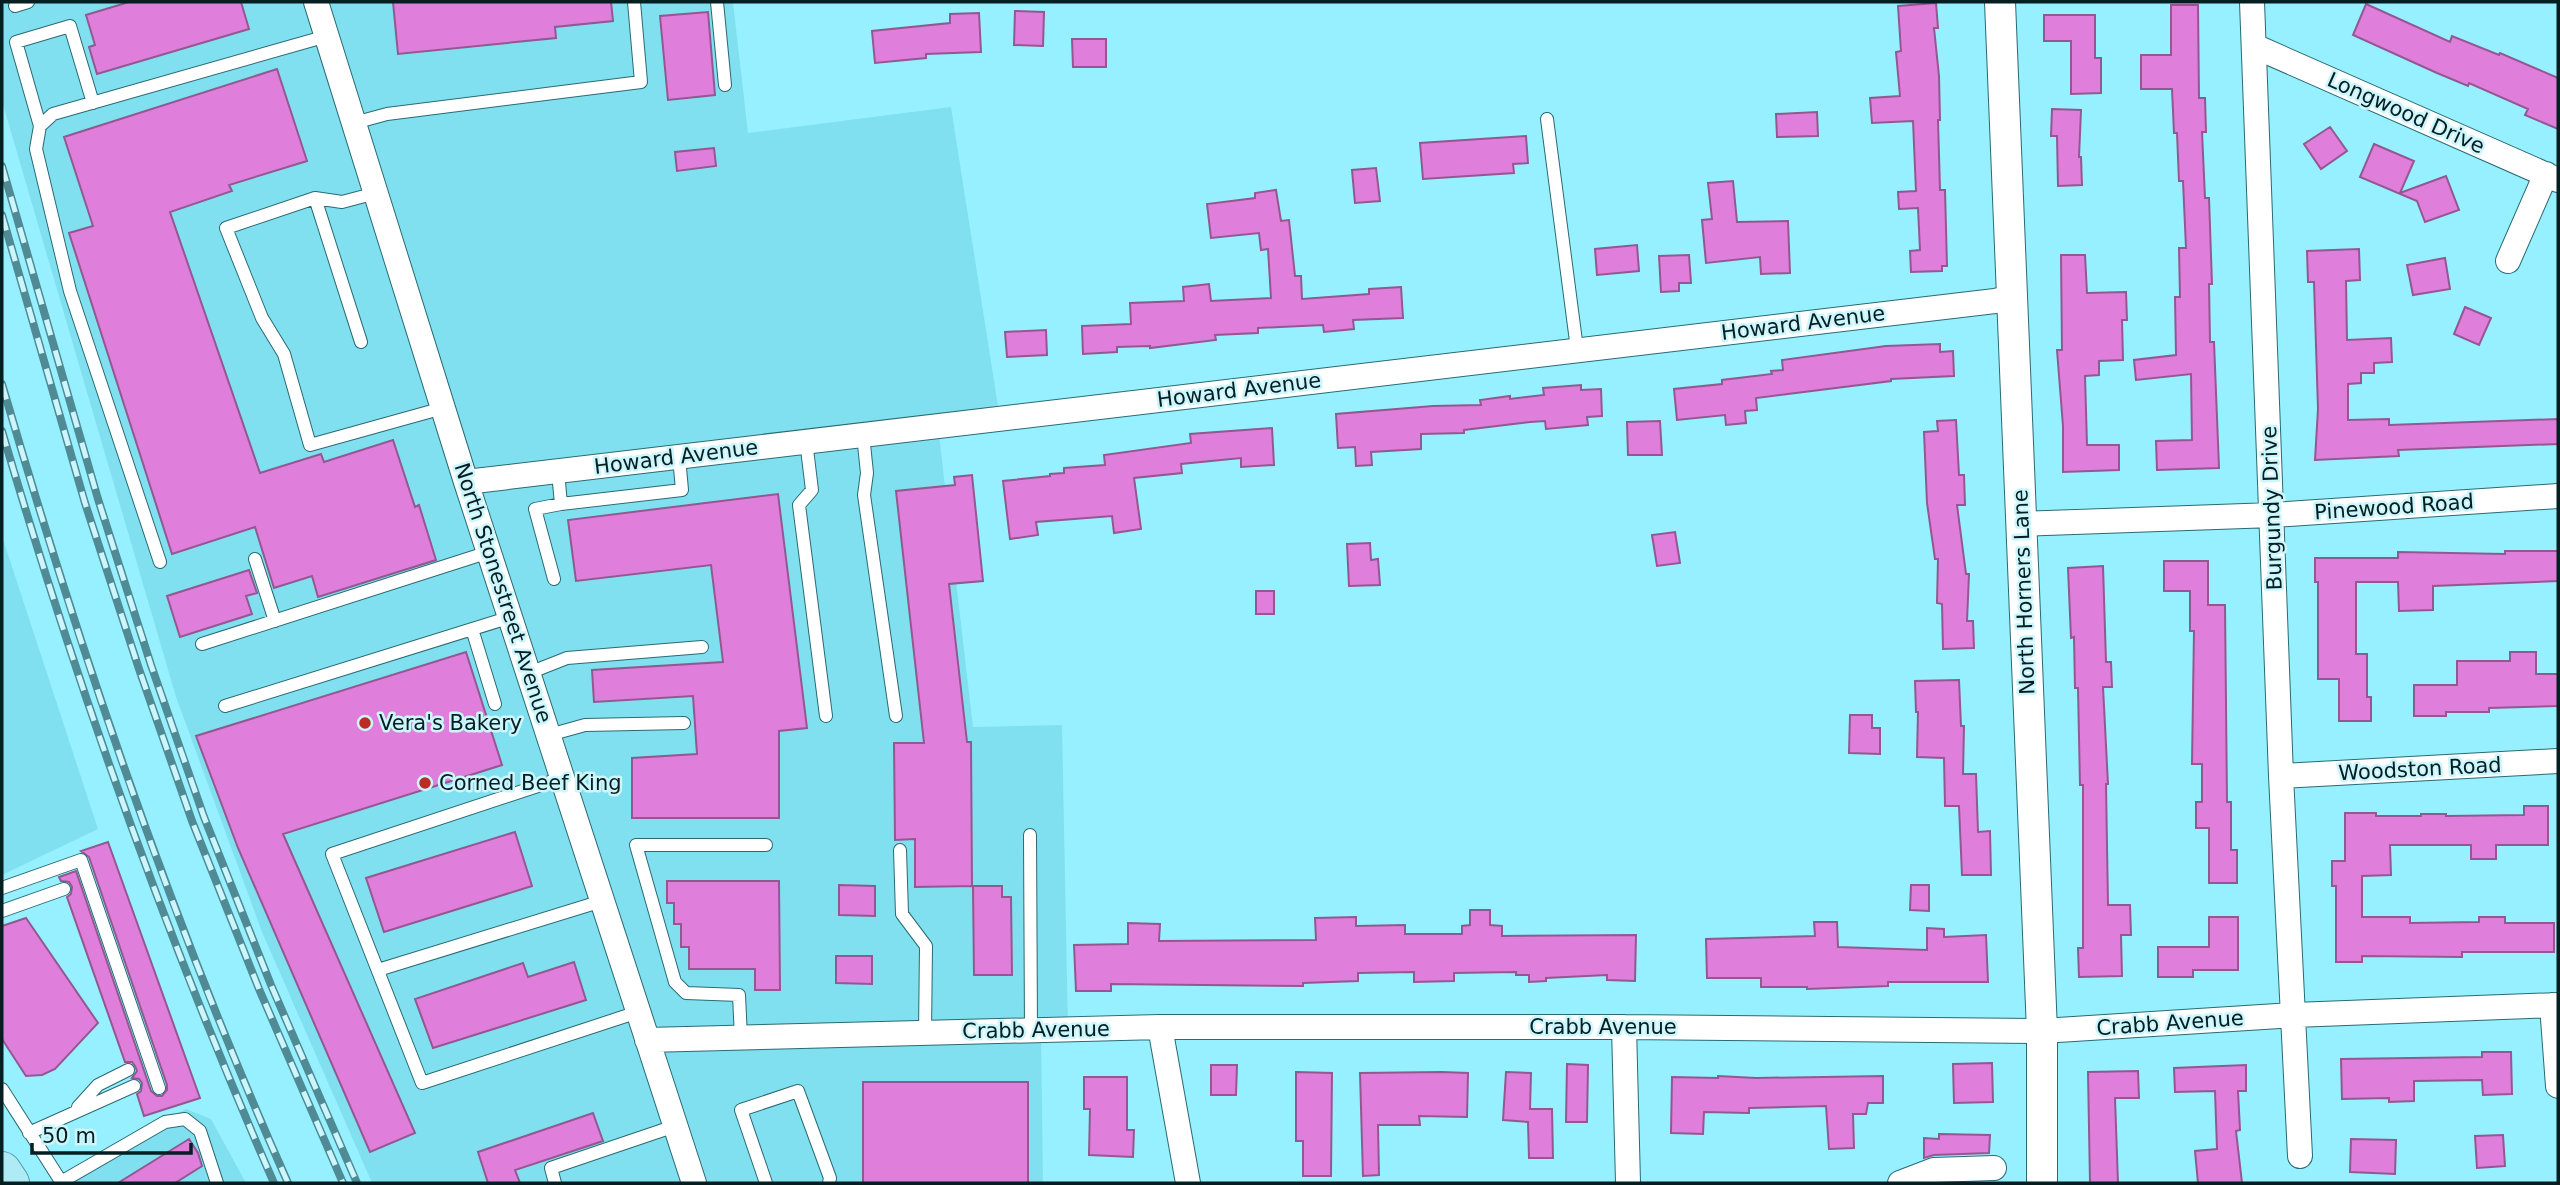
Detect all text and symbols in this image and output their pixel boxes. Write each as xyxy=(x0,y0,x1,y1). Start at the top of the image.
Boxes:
street label: Longwood Drive xyxy=(2324,68,2488,158)
street label: Howard Avenue xyxy=(1720,301,1886,345)
street label: Howard Avenue xyxy=(1156,368,1322,412)
street label: Burgundy Drive xyxy=(2257,425,2287,591)
street label: Howard Avenue xyxy=(593,435,759,479)
street label: North Stonestreet Avenue xyxy=(450,460,556,726)
street label: North Horners Lane xyxy=(2008,489,2040,695)
street label: Pinewood Road xyxy=(2313,489,2475,525)
place label: Vera's Bakery xyxy=(379,711,522,735)
marker: Vera's Bakery xyxy=(357,715,373,731)
street label: Woodston Road xyxy=(2338,753,2502,785)
place label: Corned Beef King xyxy=(439,771,622,795)
marker: Corned Beef King xyxy=(417,775,433,791)
street label: Crabb Avenue xyxy=(2096,1006,2244,1040)
street label: Crabb Avenue xyxy=(1529,1015,1677,1039)
street label: Crabb Avenue xyxy=(962,1017,1110,1043)
scale bar xyxy=(32,1112,191,1156)
text: 50 m xyxy=(42,1124,96,1148)

